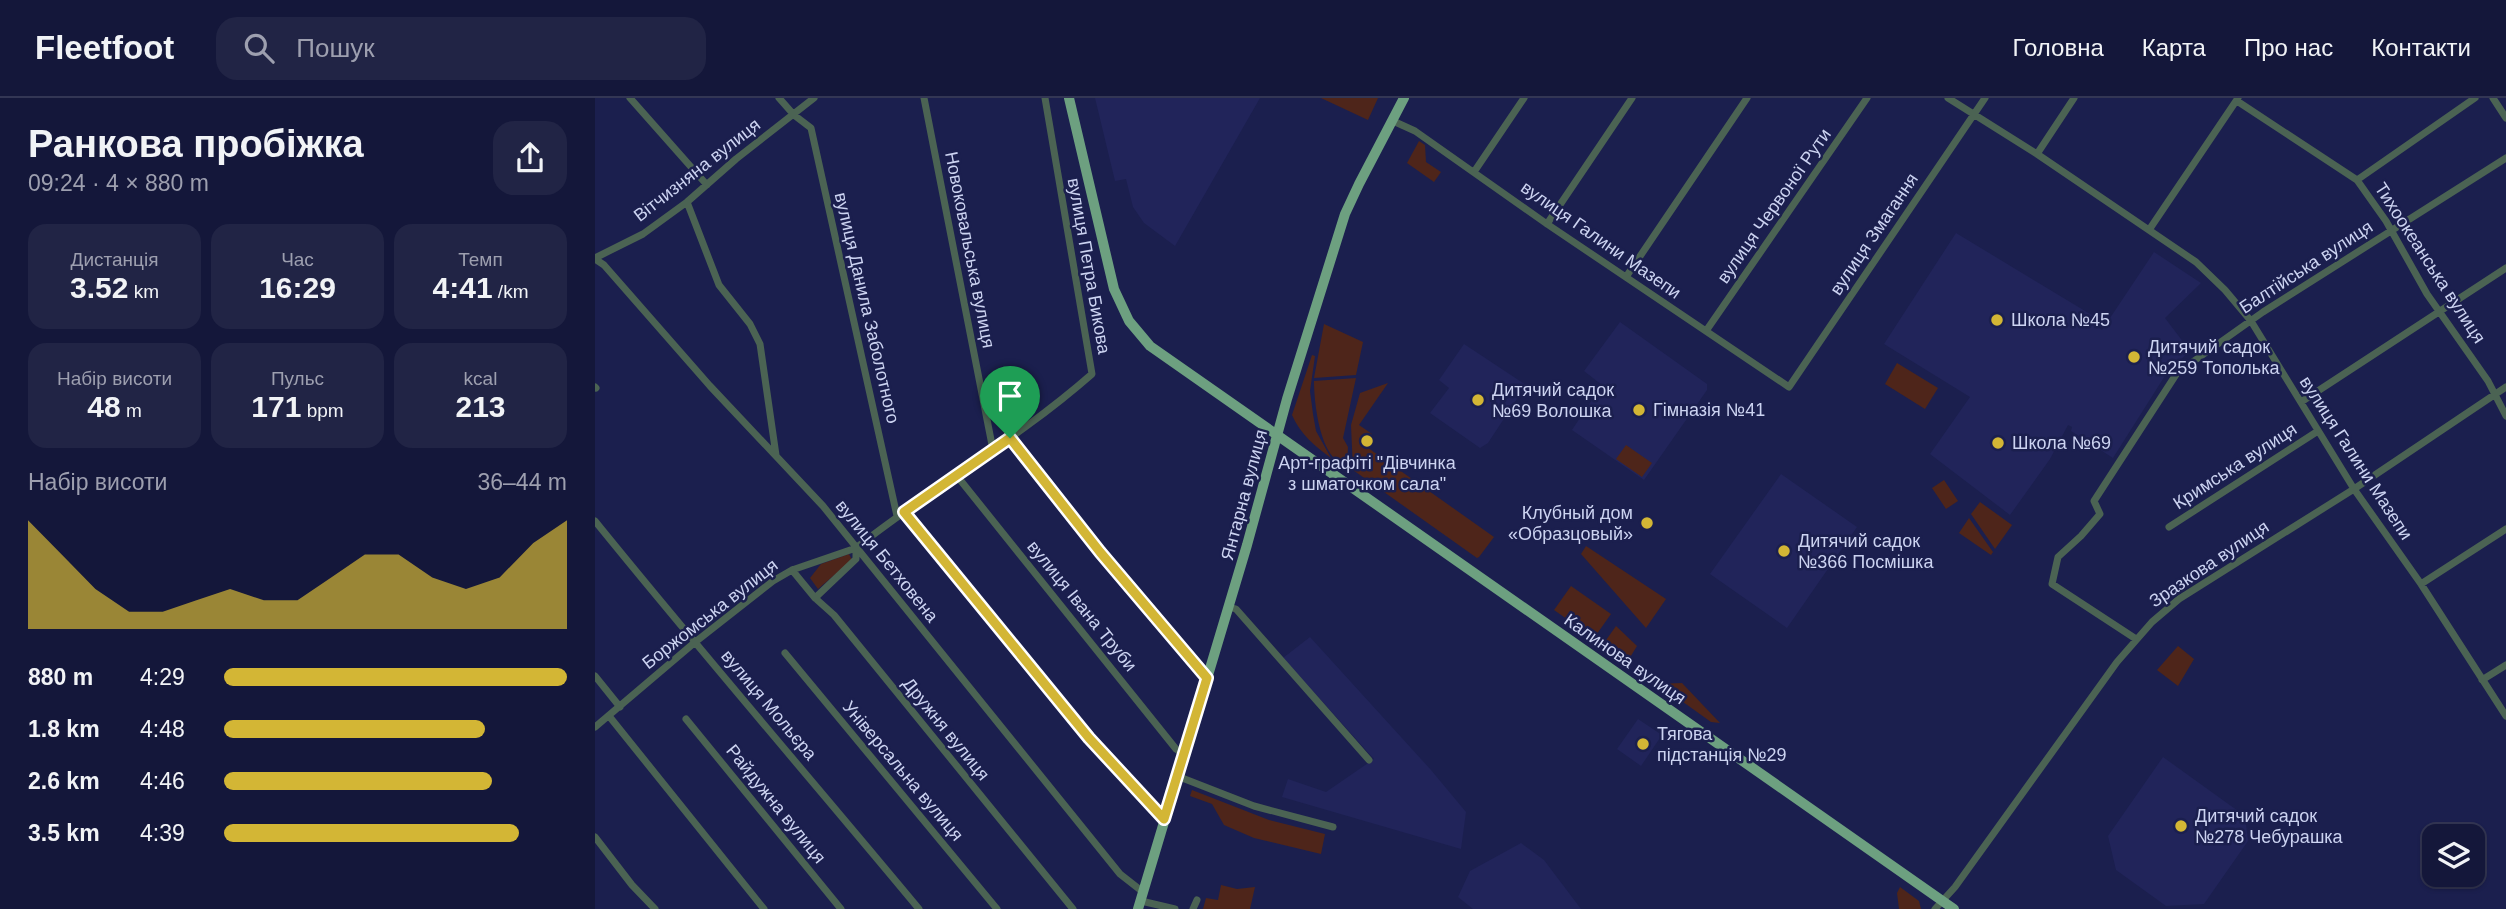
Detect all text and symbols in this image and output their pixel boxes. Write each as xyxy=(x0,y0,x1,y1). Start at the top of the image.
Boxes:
search box xyxy=(216,17,706,80)
text: Fleetfoot xyxy=(35,29,174,66)
icon: search xyxy=(240,29,278,67)
text: Пошук xyxy=(296,33,375,63)
text: Головна xyxy=(2013,34,2104,61)
text: Карта xyxy=(2142,34,2206,61)
text: Про нас xyxy=(2244,34,2333,61)
text: Контакти xyxy=(2371,34,2471,61)
street label: Вітчизняна вулиця xyxy=(630,114,764,226)
button: share xyxy=(493,121,567,195)
text: Ранкова пробіжка xyxy=(28,123,364,165)
street label: вулиця Червоної Рути xyxy=(1713,125,1835,287)
street label: Новоковальська вулиця xyxy=(941,150,999,350)
street label: вулиця Змагання xyxy=(1826,169,1922,299)
text: 09:24 · 4 × 880 m xyxy=(28,170,209,196)
street label: вулиця Петра Бикова xyxy=(1064,176,1115,357)
street label: вулиця Галини Мазепи xyxy=(1517,177,1685,303)
street label: Тихоокеанська вулиця xyxy=(2371,179,2489,347)
street label: вулиця Данила Заболотного xyxy=(831,190,903,426)
street label: Балтійська вулиця xyxy=(2236,216,2376,318)
text: Дистанція xyxy=(71,249,158,270)
text: Час xyxy=(281,249,314,270)
text: Темп xyxy=(458,249,503,270)
text: 3.52 xyxy=(70,271,128,304)
text: 16:29 xyxy=(259,271,336,304)
text: 4:41 xyxy=(433,271,493,304)
text: km xyxy=(128,281,159,302)
text: /km xyxy=(493,281,528,302)
place label: Школа №45 xyxy=(2011,310,2110,330)
marker: Школа №45 xyxy=(1989,312,2005,328)
place label: Дитячий садок №259 Тополька xyxy=(2148,337,2280,378)
marker: Дитячий садок №259 Тополька xyxy=(2126,349,2142,365)
pin xyxy=(980,366,1040,438)
text: Набір висоти xyxy=(57,368,172,389)
text: Пульс xyxy=(271,368,324,389)
text: kcal xyxy=(464,368,497,389)
street label: вулиця Галини Мазепи xyxy=(2296,373,2416,543)
icon: arrive xyxy=(991,377,1029,415)
place label: Дитячий садок №69 Волошка xyxy=(1492,380,1614,421)
text: 48 xyxy=(87,390,121,423)
text: 171 xyxy=(251,390,301,423)
text: 213 xyxy=(455,390,506,423)
marker: Дитячий садок №69 Волошка xyxy=(1470,392,1486,408)
text: m xyxy=(121,400,142,421)
text: bpm xyxy=(301,400,344,421)
place label: Гімназія №41 xyxy=(1653,400,1765,420)
marker: Гімназія №41 xyxy=(1631,402,1647,418)
street label: Кримська вулиця xyxy=(2170,419,2300,513)
street label: Янтарна вулиця xyxy=(1217,428,1271,562)
marker: Арт-графіті "Дівчинка з шматочком сала" xyxy=(1359,433,1375,449)
place label: Школа №69 xyxy=(2012,433,2111,453)
marker: Школа №69 xyxy=(1990,435,2006,451)
place label: Арт-графіті "Дівчинка з шматочком сала" xyxy=(1278,453,1457,494)
text: Набір висоти xyxy=(28,469,167,495)
text: 36–44 m xyxy=(477,469,567,495)
street label: вулиця Бетховена xyxy=(832,496,943,627)
place label: Клубный дом «Образцовый» xyxy=(1508,503,1633,544)
marker: Клубный дом «Образцовый» xyxy=(1639,515,1655,531)
street label: Зразкова вулиця xyxy=(2145,517,2273,611)
place label: Дитячий садок №366 Посмішка xyxy=(1798,531,1934,572)
street label: вулиця Івана Труби xyxy=(1023,537,1141,675)
marker: Дитячий садок №366 Посмішка xyxy=(1776,543,1792,559)
street label: Боржомська вулиця xyxy=(638,555,782,673)
street label: Калинова вулиця xyxy=(1560,610,1690,708)
street label: вулиця Мольєра xyxy=(717,646,821,765)
text: 880 m xyxy=(28,664,93,690)
text: 4:29 xyxy=(140,664,185,690)
street label: Дружня вулиця xyxy=(898,674,994,784)
street label: Універсальна вулиця xyxy=(839,697,967,845)
text: 1.8 km xyxy=(28,716,100,742)
text: 4:48 xyxy=(140,716,185,742)
place label: Тягова пiдстанцiя №29 xyxy=(1657,724,1787,765)
marker: Тягова пiдстанцiя №29 xyxy=(1635,736,1651,752)
street label: Райдужна вулиця xyxy=(722,741,830,867)
text: 2.6 km xyxy=(28,768,100,794)
text: 4:46 xyxy=(140,768,185,794)
place label: Дитячий садок №278 Чебурашка xyxy=(2195,806,2344,847)
marker: Дитячий садок №278 Чебурашка xyxy=(2173,818,2189,834)
text: 3.5 km xyxy=(28,820,100,846)
text: 4:39 xyxy=(140,820,185,846)
map controls xyxy=(2422,824,2485,887)
button: layers xyxy=(2422,824,2485,887)

